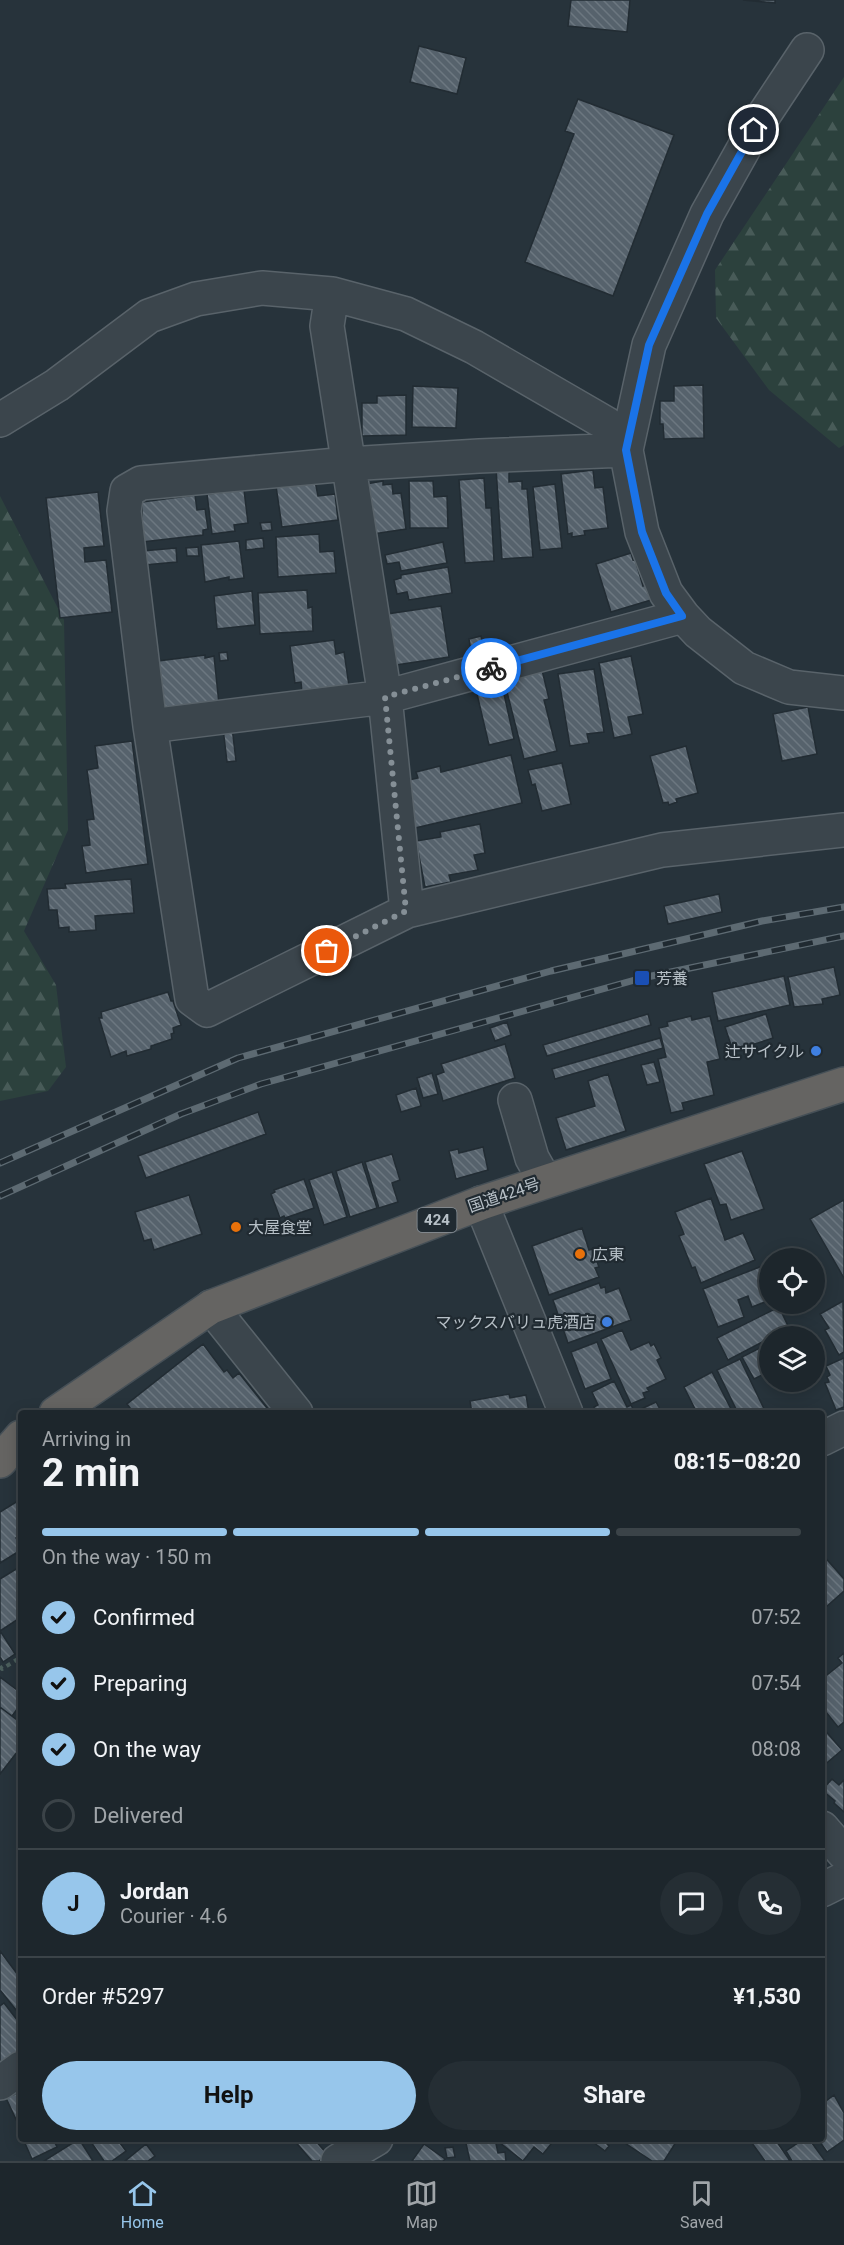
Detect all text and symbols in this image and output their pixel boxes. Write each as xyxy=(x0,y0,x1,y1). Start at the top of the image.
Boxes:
pin xyxy=(728,104,779,155)
icon: home xyxy=(737,113,770,146)
courier xyxy=(461,638,521,698)
icon: bike xyxy=(475,652,508,685)
pin xyxy=(301,925,352,976)
icon: bag xyxy=(310,934,343,967)
marker: 芳養 xyxy=(633,969,651,987)
place label: 芳養 xyxy=(656,969,688,988)
place label: 辻サイクル xyxy=(725,1042,804,1061)
marker: 辻サイクル xyxy=(809,1044,823,1058)
street label: 国道424号 xyxy=(465,1174,543,1216)
road number: 424 xyxy=(418,1208,456,1232)
place label: 大屋食堂 xyxy=(248,1218,312,1237)
marker: 大屋食堂 xyxy=(229,1220,243,1234)
place label: 広東 xyxy=(592,1245,624,1264)
marker: 広東 xyxy=(573,1247,587,1261)
map controls xyxy=(759,1248,825,1392)
button: locate xyxy=(759,1248,825,1314)
place label: マックスバリュ虎酒店 xyxy=(435,1313,595,1332)
marker: マックスバリュ虎酒店 xyxy=(600,1315,614,1329)
button: layers xyxy=(759,1326,825,1392)
text: Arriving in xyxy=(42,1427,131,1451)
text: 08:15–08:20 xyxy=(674,1449,801,1474)
text: 2 min xyxy=(42,1450,140,1496)
text: On the way · 150 m xyxy=(42,1545,211,1569)
icon: check xyxy=(42,1601,75,1634)
text: Confirmed xyxy=(93,1605,195,1630)
text: 07:52 xyxy=(751,1605,801,1629)
icon: check xyxy=(42,1667,75,1700)
text: Preparing xyxy=(93,1671,187,1696)
text: 07:54 xyxy=(751,1671,801,1695)
icon: check xyxy=(42,1733,75,1766)
text: On the way xyxy=(93,1737,201,1762)
text: 08:08 xyxy=(751,1737,801,1761)
text: Delivered xyxy=(93,1803,183,1828)
button: chat xyxy=(660,1872,723,1935)
button: phone xyxy=(738,1872,801,1935)
text: Jordan xyxy=(120,1879,189,1904)
text: J xyxy=(67,1891,80,1916)
text: Courier · 4.6 xyxy=(120,1904,227,1928)
text: Order #5297 xyxy=(42,1984,164,2009)
text: ¥1,530 xyxy=(733,1984,801,2009)
button: Help xyxy=(42,2061,416,2130)
button: Share xyxy=(428,2061,801,2130)
tab: Home xyxy=(121,2177,164,2232)
tab: Map xyxy=(405,2177,438,2232)
tab: Saved xyxy=(680,2177,723,2232)

